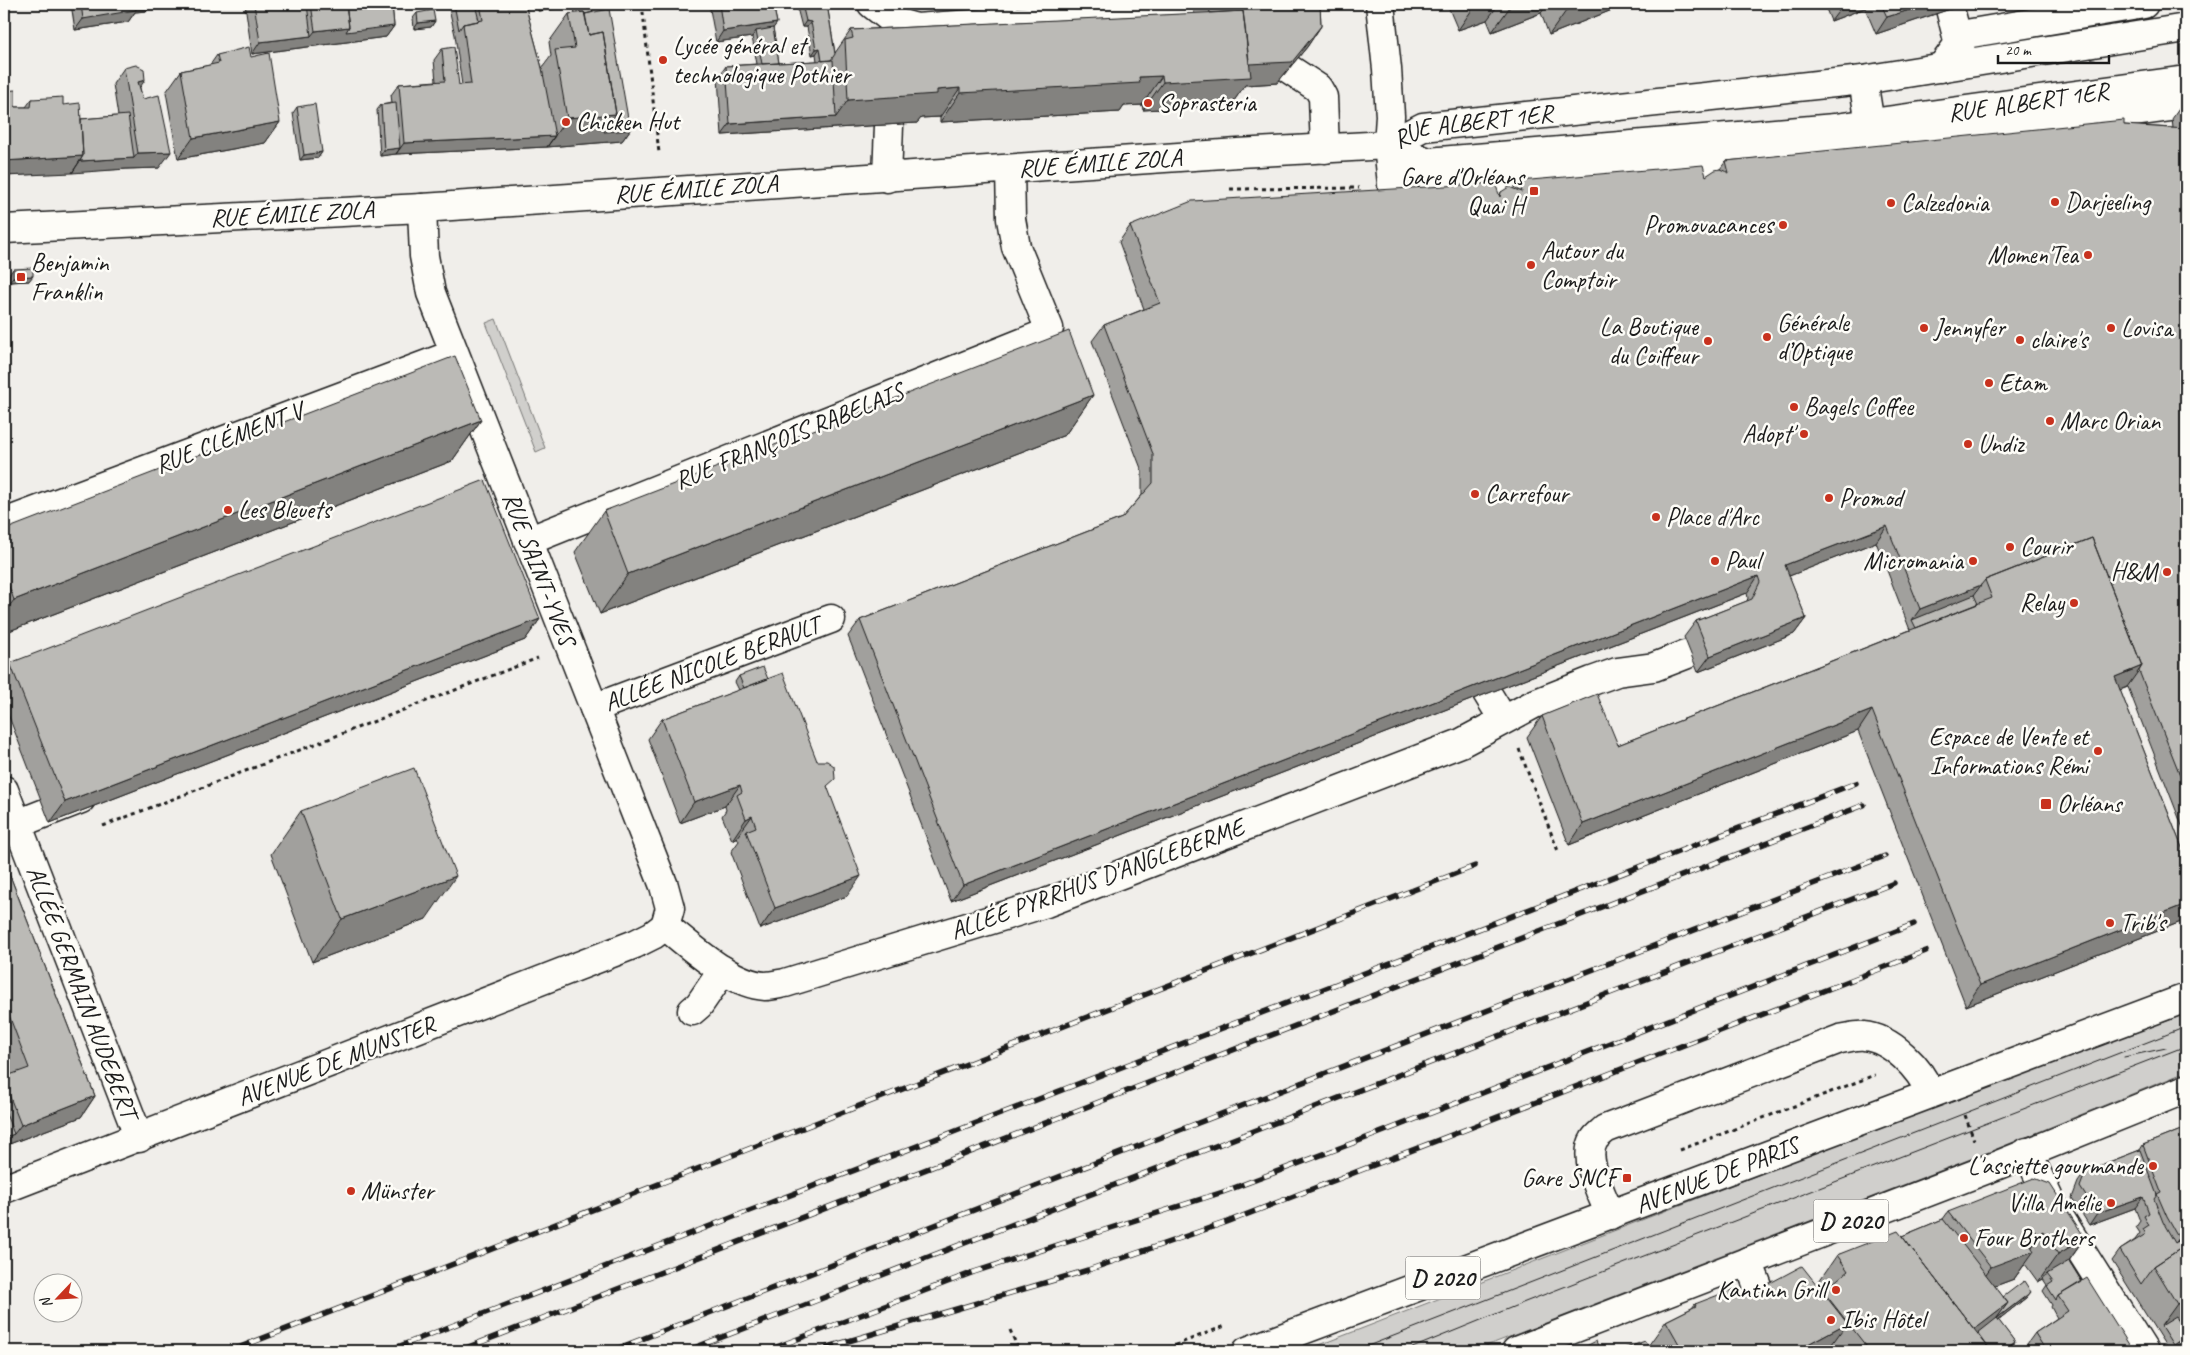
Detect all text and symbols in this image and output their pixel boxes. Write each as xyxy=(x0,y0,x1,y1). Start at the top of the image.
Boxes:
place label: Lycée général et technologique Pothier xyxy=(673,30,853,91)
scale bar xyxy=(1998,32,2109,64)
text: 20 m xyxy=(2005,41,2032,60)
marker: Lycée général et technologique Pothier xyxy=(657,54,669,66)
street label: RUE ALBERT 1ER xyxy=(1946,75,2113,129)
place label: Soprasteria xyxy=(1158,87,1258,119)
marker: Soprasteria xyxy=(1142,97,1154,109)
street label: RUE ALBERT 1ER xyxy=(1387,97,1556,156)
place label: Chicken Hut xyxy=(576,106,682,138)
marker: Chicken Hut xyxy=(560,116,572,128)
street label: RUE ÉMILE ZOLA xyxy=(1017,141,1184,185)
place label: Gare d'Orléans Quai H xyxy=(1401,161,1528,222)
street label: RUE ÉMILE ZOLA xyxy=(613,167,780,211)
marker: Gare d'Orléans Quai H xyxy=(1528,185,1540,197)
place label: Darjeeling xyxy=(2065,186,2152,218)
place label: Calzedonia xyxy=(1901,187,1991,219)
street label: RUE ÉMILE ZOLA xyxy=(209,194,376,234)
marker: Darjeeling xyxy=(2049,196,2061,208)
marker: Calzedonia xyxy=(1885,197,1897,209)
place label: Promovacances xyxy=(1644,209,1775,241)
marker: Promovacances xyxy=(1777,219,1789,231)
place label: Autour du Comptoir xyxy=(1541,235,1625,296)
place label: Momen'Tea xyxy=(1988,239,2080,271)
place label: Benjamin Franklin xyxy=(31,247,109,308)
marker: Momen'Tea xyxy=(2082,249,2094,261)
marker: Autour du Comptoir xyxy=(1525,259,1537,271)
marker: Benjamin Franklin xyxy=(15,271,27,283)
place label: Générale d’Optique xyxy=(1777,307,1853,368)
place label: La Boutique du Coiffeur xyxy=(1600,311,1701,372)
place label: Jennyfer xyxy=(1933,312,2007,344)
place label: Lovisa xyxy=(2121,312,2175,344)
marker: Jennyfer xyxy=(1918,322,1930,334)
marker: Lovisa xyxy=(2105,322,2117,334)
place label: claire's xyxy=(2030,324,2090,356)
marker: Générale d’Optique xyxy=(1761,331,1773,343)
marker: claire's xyxy=(2014,334,2026,346)
marker: La Boutique du Coiffeur xyxy=(1702,335,1714,347)
place label: Etam xyxy=(1999,367,2048,399)
street label: RUE FRANÇOIS RABELAIS xyxy=(670,374,911,497)
marker: Etam xyxy=(1983,377,1995,389)
place label: Bagels Coffee xyxy=(1804,391,1915,423)
street label: RUE CLÉMENT V xyxy=(150,393,312,481)
marker: Bagels Coffee xyxy=(1788,401,1800,413)
place label: Marc Orian xyxy=(2060,405,2161,437)
marker: Marc Orian xyxy=(2044,415,2056,427)
place label: Adopt' xyxy=(1742,418,1799,450)
marker: Adopt' xyxy=(1798,428,1810,440)
place label: Undiz xyxy=(1978,428,2026,460)
marker: Undiz xyxy=(1962,438,1974,450)
place label: Carrefour xyxy=(1485,478,1571,510)
place label: Promod xyxy=(1839,482,1906,514)
street label: RUE SAINT-YVES xyxy=(495,488,584,654)
marker: Carrefour xyxy=(1469,488,1481,500)
marker: Promod xyxy=(1823,492,1835,504)
place label: Les Bleuets xyxy=(238,494,333,526)
place label: Place d'Arc xyxy=(1666,501,1760,533)
marker: Les Bleuets xyxy=(222,504,234,516)
marker: Place d'Arc xyxy=(1650,511,1662,523)
place label: Courir xyxy=(2020,531,2075,563)
marker: Courir xyxy=(2004,541,2016,553)
place label: Paul xyxy=(1725,545,1765,577)
place label: Micromania xyxy=(1863,545,1965,577)
marker: Paul xyxy=(1709,555,1721,567)
marker: Micromania xyxy=(1967,555,1979,567)
place label: H&M xyxy=(2111,556,2159,588)
marker: H&M xyxy=(2161,566,2173,578)
place label: Relay xyxy=(2020,587,2065,619)
marker: Relay xyxy=(2068,597,2080,609)
street label: ALLÉE NICOLE BERAULT xyxy=(600,607,829,719)
place label: Espace de Vente et Informations Rémi xyxy=(1929,721,2091,782)
marker: Espace de Vente et Informations Rémi xyxy=(2092,745,2104,757)
place label: Orléans xyxy=(2057,788,2124,820)
marker: Orléans xyxy=(2039,797,2053,811)
street label: ALLÉE PYRRHUS D'ANGLEBERME xyxy=(946,810,1251,947)
street label: ALLÉE GERMAIN AUDEBERT xyxy=(19,861,147,1129)
place label: Trib's xyxy=(2120,907,2168,939)
marker: Trib's xyxy=(2104,917,2116,929)
street label: AVENUE DE MUNSTER xyxy=(233,1008,442,1113)
street label: AVENUE DE PARIS xyxy=(1631,1128,1807,1221)
place label: L'assiette gourmande xyxy=(1968,1150,2145,1182)
marker: L'assiette gourmande xyxy=(2147,1160,2159,1172)
place label: Gare SNCF xyxy=(1521,1162,1622,1194)
marker: Gare SNCF xyxy=(1621,1172,1633,1184)
place label: Münster xyxy=(361,1175,436,1207)
marker: Münster xyxy=(345,1185,357,1197)
place label: Villa Amélie xyxy=(2008,1187,2103,1219)
marker: Villa Amélie xyxy=(2105,1197,2117,1209)
road number: D 2020 xyxy=(1814,1200,1888,1242)
place label: Four Brothers xyxy=(1974,1222,2097,1254)
marker: Four Brothers xyxy=(1958,1232,1970,1244)
road number: D 2020 xyxy=(1406,1256,1480,1300)
north arrow xyxy=(32,1272,82,1322)
place label: Kantinn Grill xyxy=(1717,1274,1831,1306)
marker: Kantinn Grill xyxy=(1830,1284,1842,1296)
text: N xyxy=(36,1294,56,1311)
place label: Ibis Hôtel xyxy=(1841,1304,1930,1336)
marker: Ibis Hôtel xyxy=(1825,1314,1837,1326)

